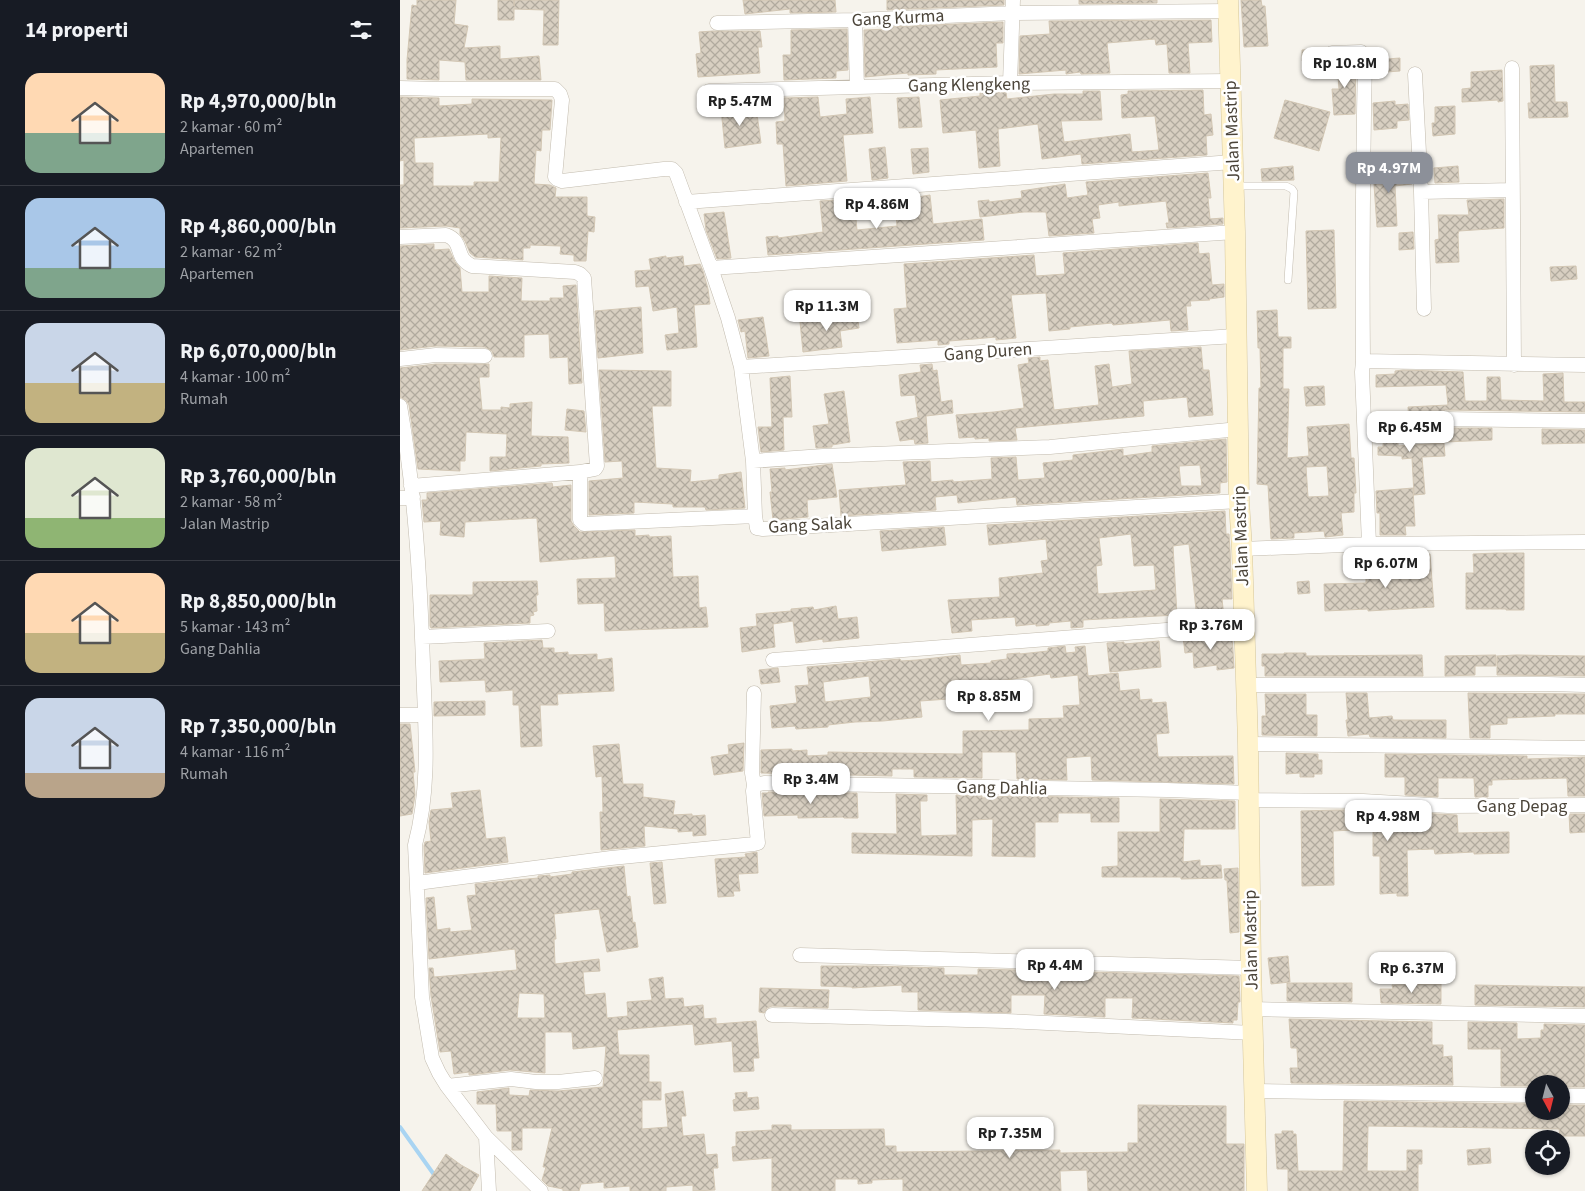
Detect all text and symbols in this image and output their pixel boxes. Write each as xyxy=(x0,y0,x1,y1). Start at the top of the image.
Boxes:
street label: Gang Kurma xyxy=(851,3,945,33)
text: 14 properti xyxy=(25,15,128,45)
icon: filters xyxy=(347,16,375,44)
pin: Rp 10.8M xyxy=(1293,46,1397,89)
text: Rp 10.8M xyxy=(1313,52,1377,74)
street label: Gang Klengkeng xyxy=(908,71,1030,99)
street label: Jalan Mastrip xyxy=(1218,80,1246,182)
pin: Rp 5.47M xyxy=(688,84,792,127)
text: Rp 4,970,000/bln xyxy=(180,86,337,116)
text: Rp 5.47M xyxy=(708,90,772,112)
icon: home xyxy=(65,93,125,153)
text: 2 kamar · 60 m² xyxy=(180,116,282,138)
text: Apartemen xyxy=(180,138,254,160)
pin: Rp 4.97M xyxy=(1337,152,1441,194)
text: Rp 4.97M xyxy=(1357,157,1421,179)
pin: Rp 4.86M xyxy=(825,188,929,230)
text: Rp 4.86M xyxy=(845,193,909,215)
text: Rp 4,860,000/bln xyxy=(180,211,337,241)
icon: home xyxy=(65,218,125,278)
text: 2 kamar · 62 m² xyxy=(180,241,282,263)
text: Apartemen xyxy=(180,263,254,285)
pin: Rp 11.3M xyxy=(775,290,879,332)
text: Rp 11.3M xyxy=(795,295,859,317)
text: Rp 6,070,000/bln xyxy=(180,336,337,366)
street label: Gang Duren xyxy=(943,336,1033,368)
icon: home xyxy=(65,343,125,403)
text: 4 kamar · 100 m² xyxy=(180,366,290,388)
text: Rumah xyxy=(180,388,228,410)
pin: Rp 6.45M xyxy=(1358,410,1462,453)
text: Rp 6.45M xyxy=(1378,416,1442,438)
text: Rp 3,760,000/bln xyxy=(180,461,337,491)
icon: home xyxy=(65,468,125,528)
street label: Jalan Mastrip xyxy=(1227,485,1255,587)
text: 2 kamar · 58 m² xyxy=(180,491,282,513)
street label: Gang Salak xyxy=(767,510,853,540)
text: Jalan Mastrip xyxy=(180,513,270,535)
pin: Rp 6.07M xyxy=(1334,546,1438,589)
text: Rp 6.07M xyxy=(1354,552,1418,574)
text: Rp 8,850,000/bln xyxy=(180,586,337,616)
icon: home xyxy=(65,593,125,653)
pin: Rp 3.76M xyxy=(1159,608,1263,651)
text: Rp 3.76M xyxy=(1179,614,1243,636)
text: 5 kamar · 143 m² xyxy=(180,616,290,638)
text: Gang Dahlia xyxy=(180,638,261,660)
pin: Rp 8.85M xyxy=(937,680,1041,722)
text: Rp 8.85M xyxy=(957,685,1021,707)
text: Rp 7,350,000/bln xyxy=(180,711,337,741)
icon: home xyxy=(65,718,125,778)
text: 4 kamar · 116 m² xyxy=(180,741,290,763)
pin: Rp 3.4M xyxy=(765,762,857,805)
text: Rumah xyxy=(180,763,228,785)
text: Rp 3.4M xyxy=(783,768,839,790)
street label: Gang Dahlia xyxy=(956,775,1048,801)
street label: Gang Depag xyxy=(1477,794,1567,819)
pin: Rp 4.98M xyxy=(1336,800,1440,842)
text: Rp 4.98M xyxy=(1356,805,1420,827)
street label: Jalan Mastrip xyxy=(1238,889,1264,991)
pin: Rp 4.4M xyxy=(1009,948,1101,991)
pin: Rp 6.37M xyxy=(1360,952,1464,994)
text: Rp 4.4M xyxy=(1027,954,1083,976)
text: Rp 6.37M xyxy=(1380,957,1444,979)
north arrow xyxy=(1525,1075,1570,1120)
map controls xyxy=(1525,1075,1570,1175)
pin: Rp 7.35M xyxy=(958,1116,1062,1159)
text: Rp 7.35M xyxy=(978,1122,1042,1144)
button: locate xyxy=(1525,1130,1570,1175)

